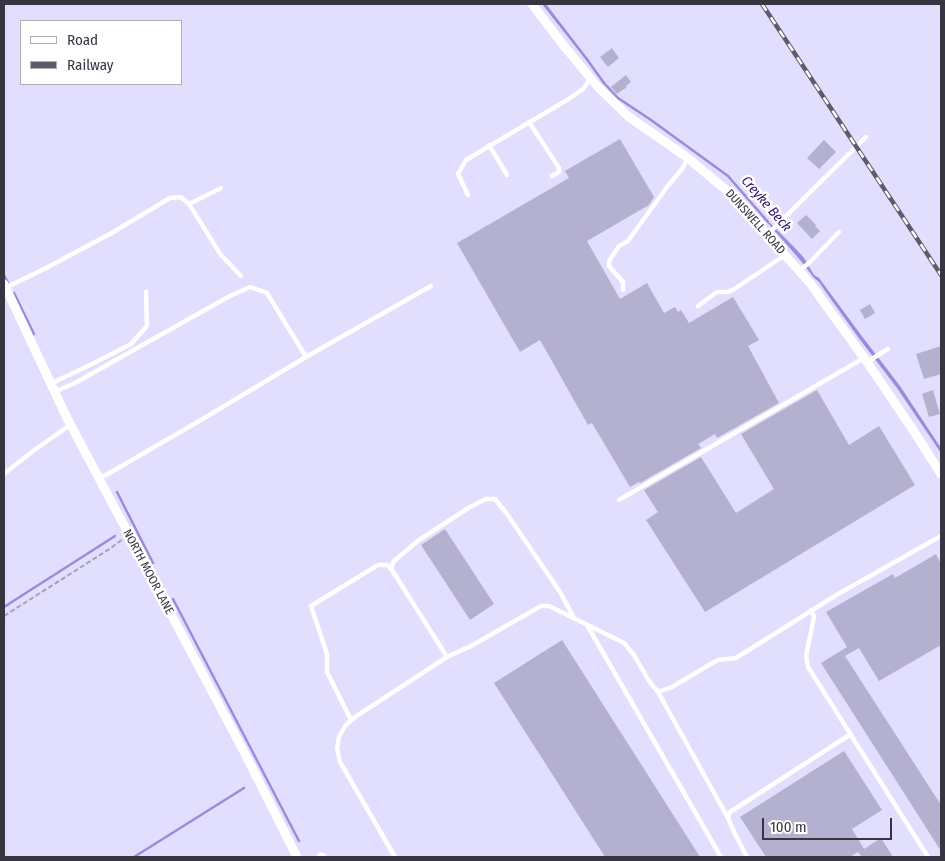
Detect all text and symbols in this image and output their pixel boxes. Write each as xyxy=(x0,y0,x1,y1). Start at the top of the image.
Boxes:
legend xyxy=(20,20,182,85)
text: Road xyxy=(67,31,98,49)
text: Railway xyxy=(67,56,114,74)
water label: Creyke Beck xyxy=(737,173,795,235)
street label: DUNSWELL ROAD xyxy=(722,187,788,257)
street label: NORTH MOOR LANE xyxy=(120,527,176,617)
scale bar xyxy=(765,808,895,840)
text: 100 m xyxy=(770,818,807,836)

